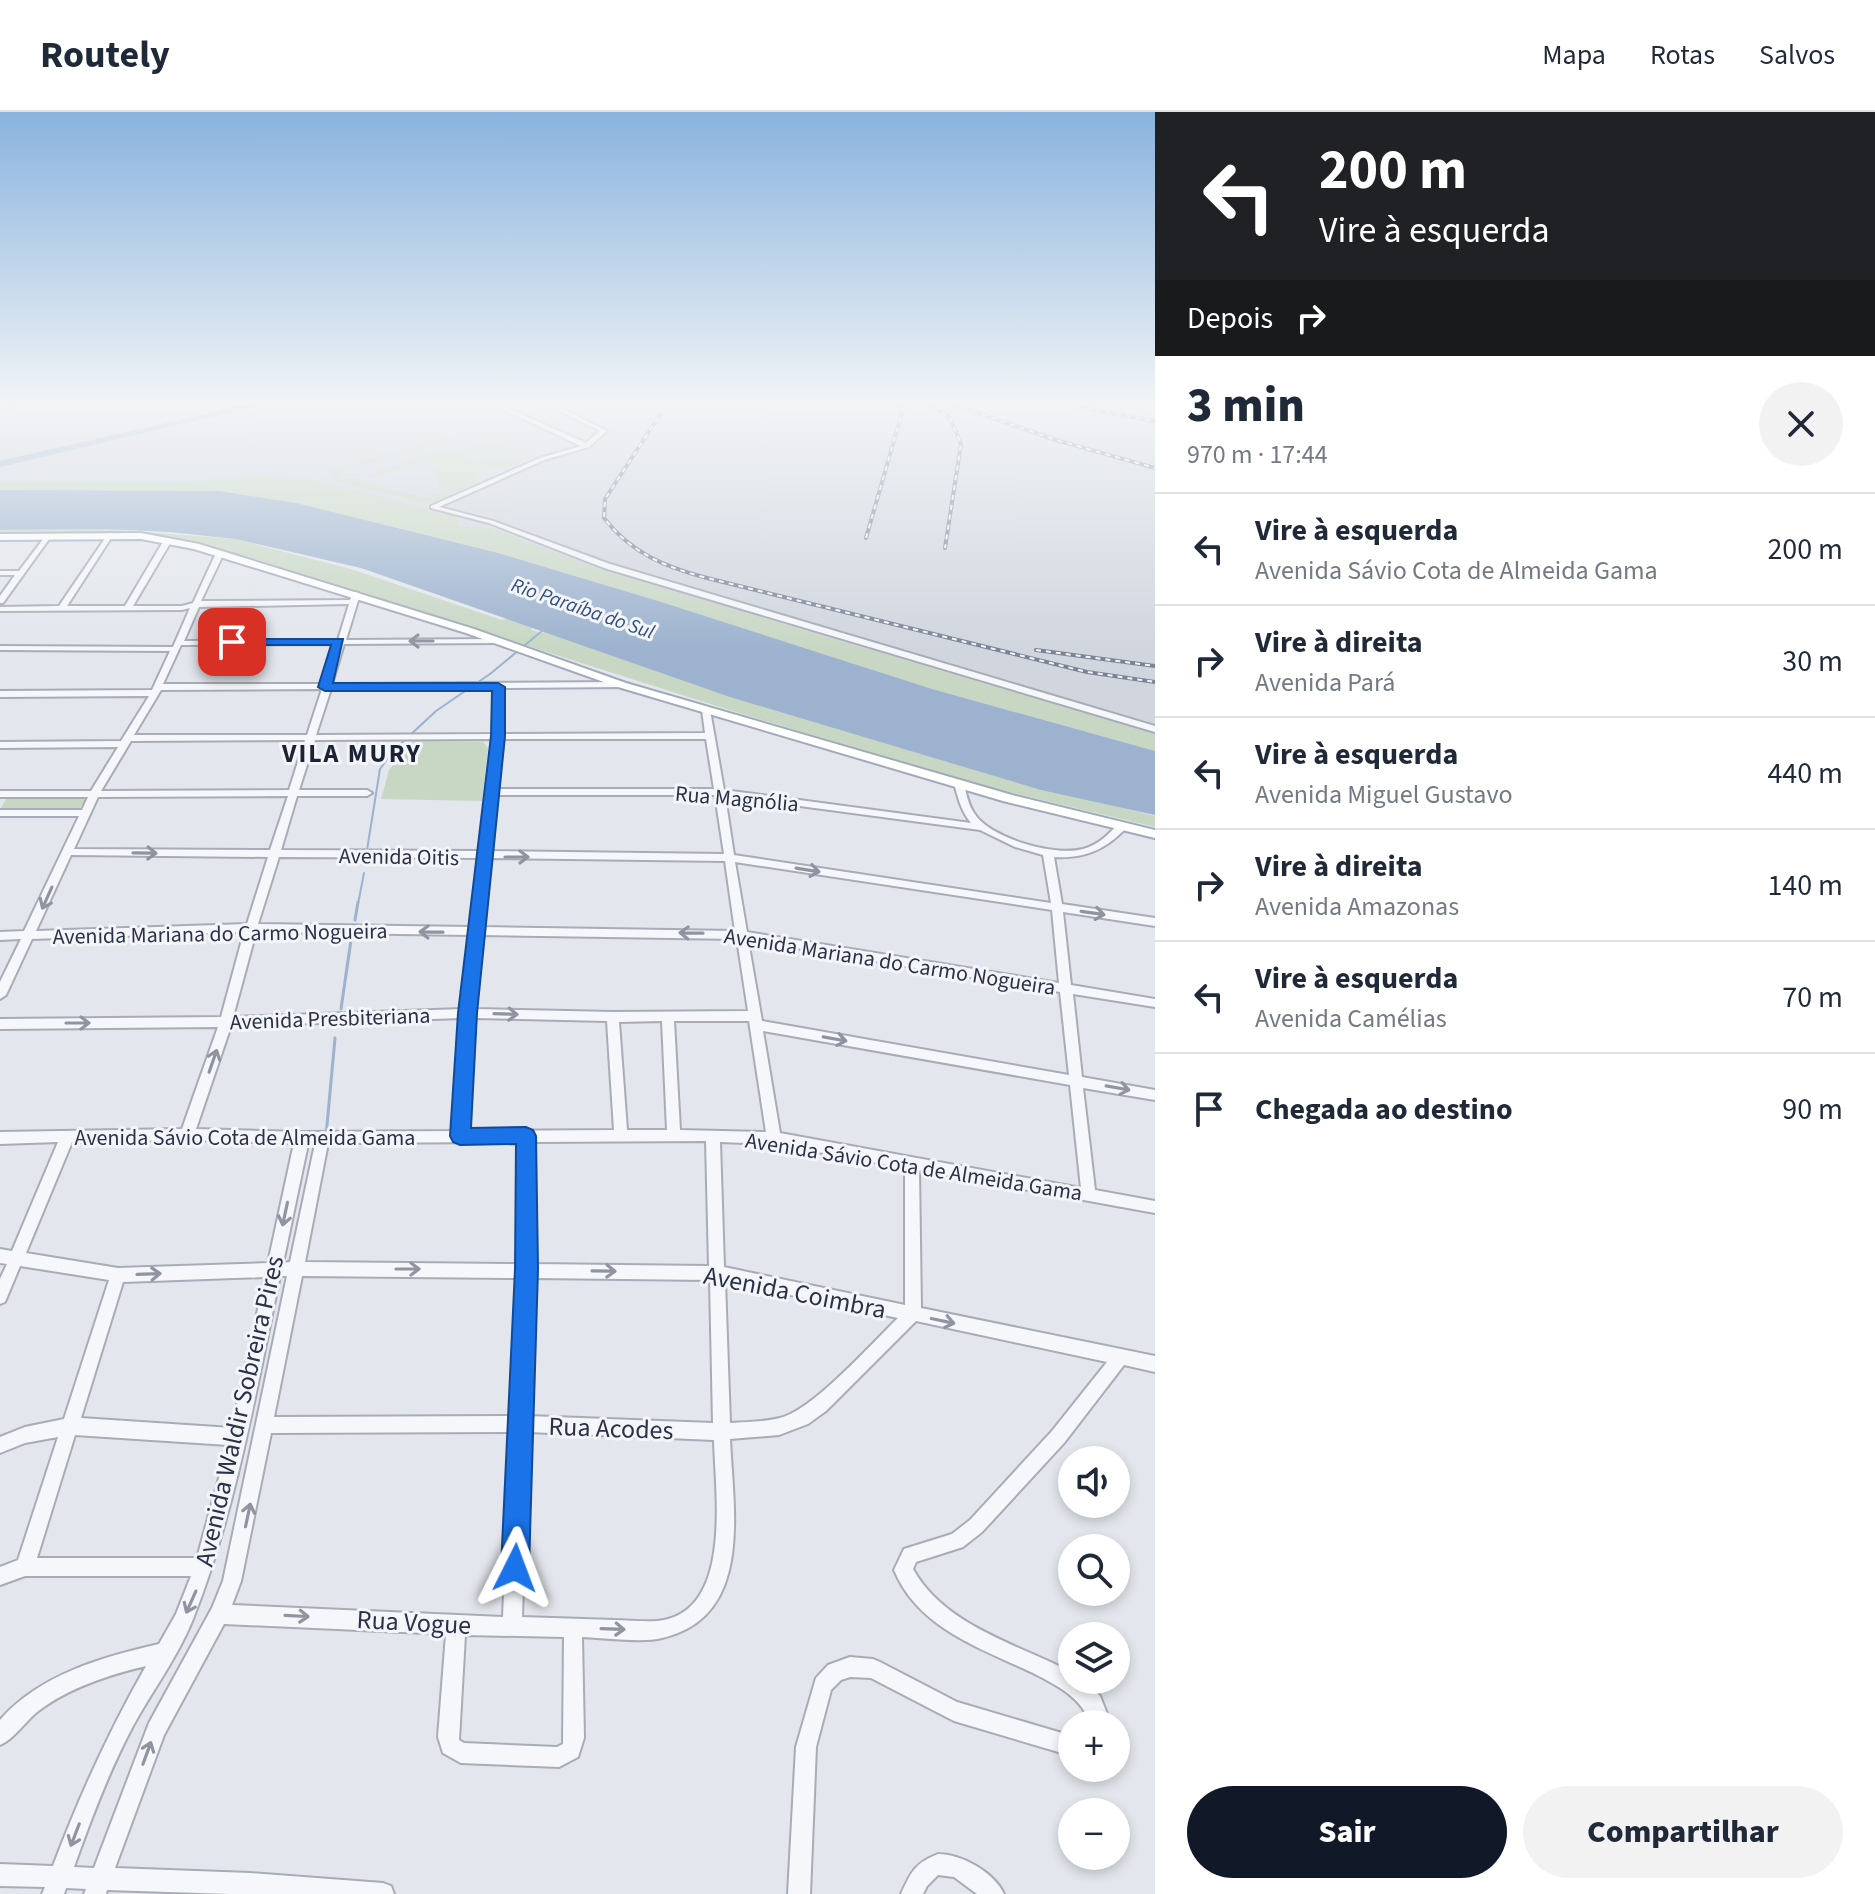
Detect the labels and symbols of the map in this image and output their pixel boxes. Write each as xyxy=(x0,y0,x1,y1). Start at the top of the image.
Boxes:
water label: Rio Paraíba do Sul xyxy=(507,571,658,647)
pin xyxy=(198,608,266,676)
one-way arrow xyxy=(408,633,435,649)
district label: VILA MURY xyxy=(281,735,422,772)
street label: Rua Magnólia xyxy=(674,778,800,820)
street label: Avenida Oitis xyxy=(339,840,459,874)
one-way arrow xyxy=(131,845,158,861)
one-way arrow xyxy=(503,849,530,865)
one-way arrow xyxy=(795,863,820,878)
one-way arrow xyxy=(39,885,54,910)
one-way arrow xyxy=(1080,906,1105,921)
street label: Avenida Mariana do Carmo Nogueira xyxy=(52,915,388,953)
street label: Avenida Mariana do Carmo Nogueira xyxy=(722,920,1058,1004)
one-way arrow xyxy=(418,924,445,940)
one-way arrow xyxy=(678,925,705,941)
street label: Avenida Presbiteriana xyxy=(229,1000,431,1038)
one-way arrow xyxy=(492,1006,519,1022)
one-way arrow xyxy=(64,1015,91,1031)
one-way arrow xyxy=(821,1032,847,1047)
one-way arrow xyxy=(207,1049,221,1073)
one-way arrow xyxy=(1105,1081,1131,1096)
street label: Avenida Sávio Cota de Almeida Gama xyxy=(75,1122,415,1154)
street label: Avenida Sávio Cota de Almeida Gama xyxy=(743,1125,1085,1209)
one-way arrow xyxy=(277,1201,292,1226)
street label: Avenida Waldir Sobreira Pires xyxy=(186,1252,293,1570)
street label: Avenida Coimbra xyxy=(701,1257,889,1328)
one-way arrow xyxy=(394,1261,421,1277)
one-way arrow xyxy=(590,1263,617,1278)
one-way arrow xyxy=(135,1267,162,1282)
one-way arrow xyxy=(930,1314,956,1329)
street label: Rua Acodes xyxy=(548,1408,674,1449)
one-way arrow xyxy=(241,1503,256,1528)
position arrow xyxy=(473,1526,557,1610)
one-way arrow xyxy=(183,1590,198,1614)
street label: Rua Vogue xyxy=(356,1601,472,1644)
one-way arrow xyxy=(283,1609,310,1624)
one-way arrow xyxy=(599,1622,626,1637)
one-way arrow xyxy=(141,1741,156,1766)
one-way arrow xyxy=(67,1822,81,1847)

